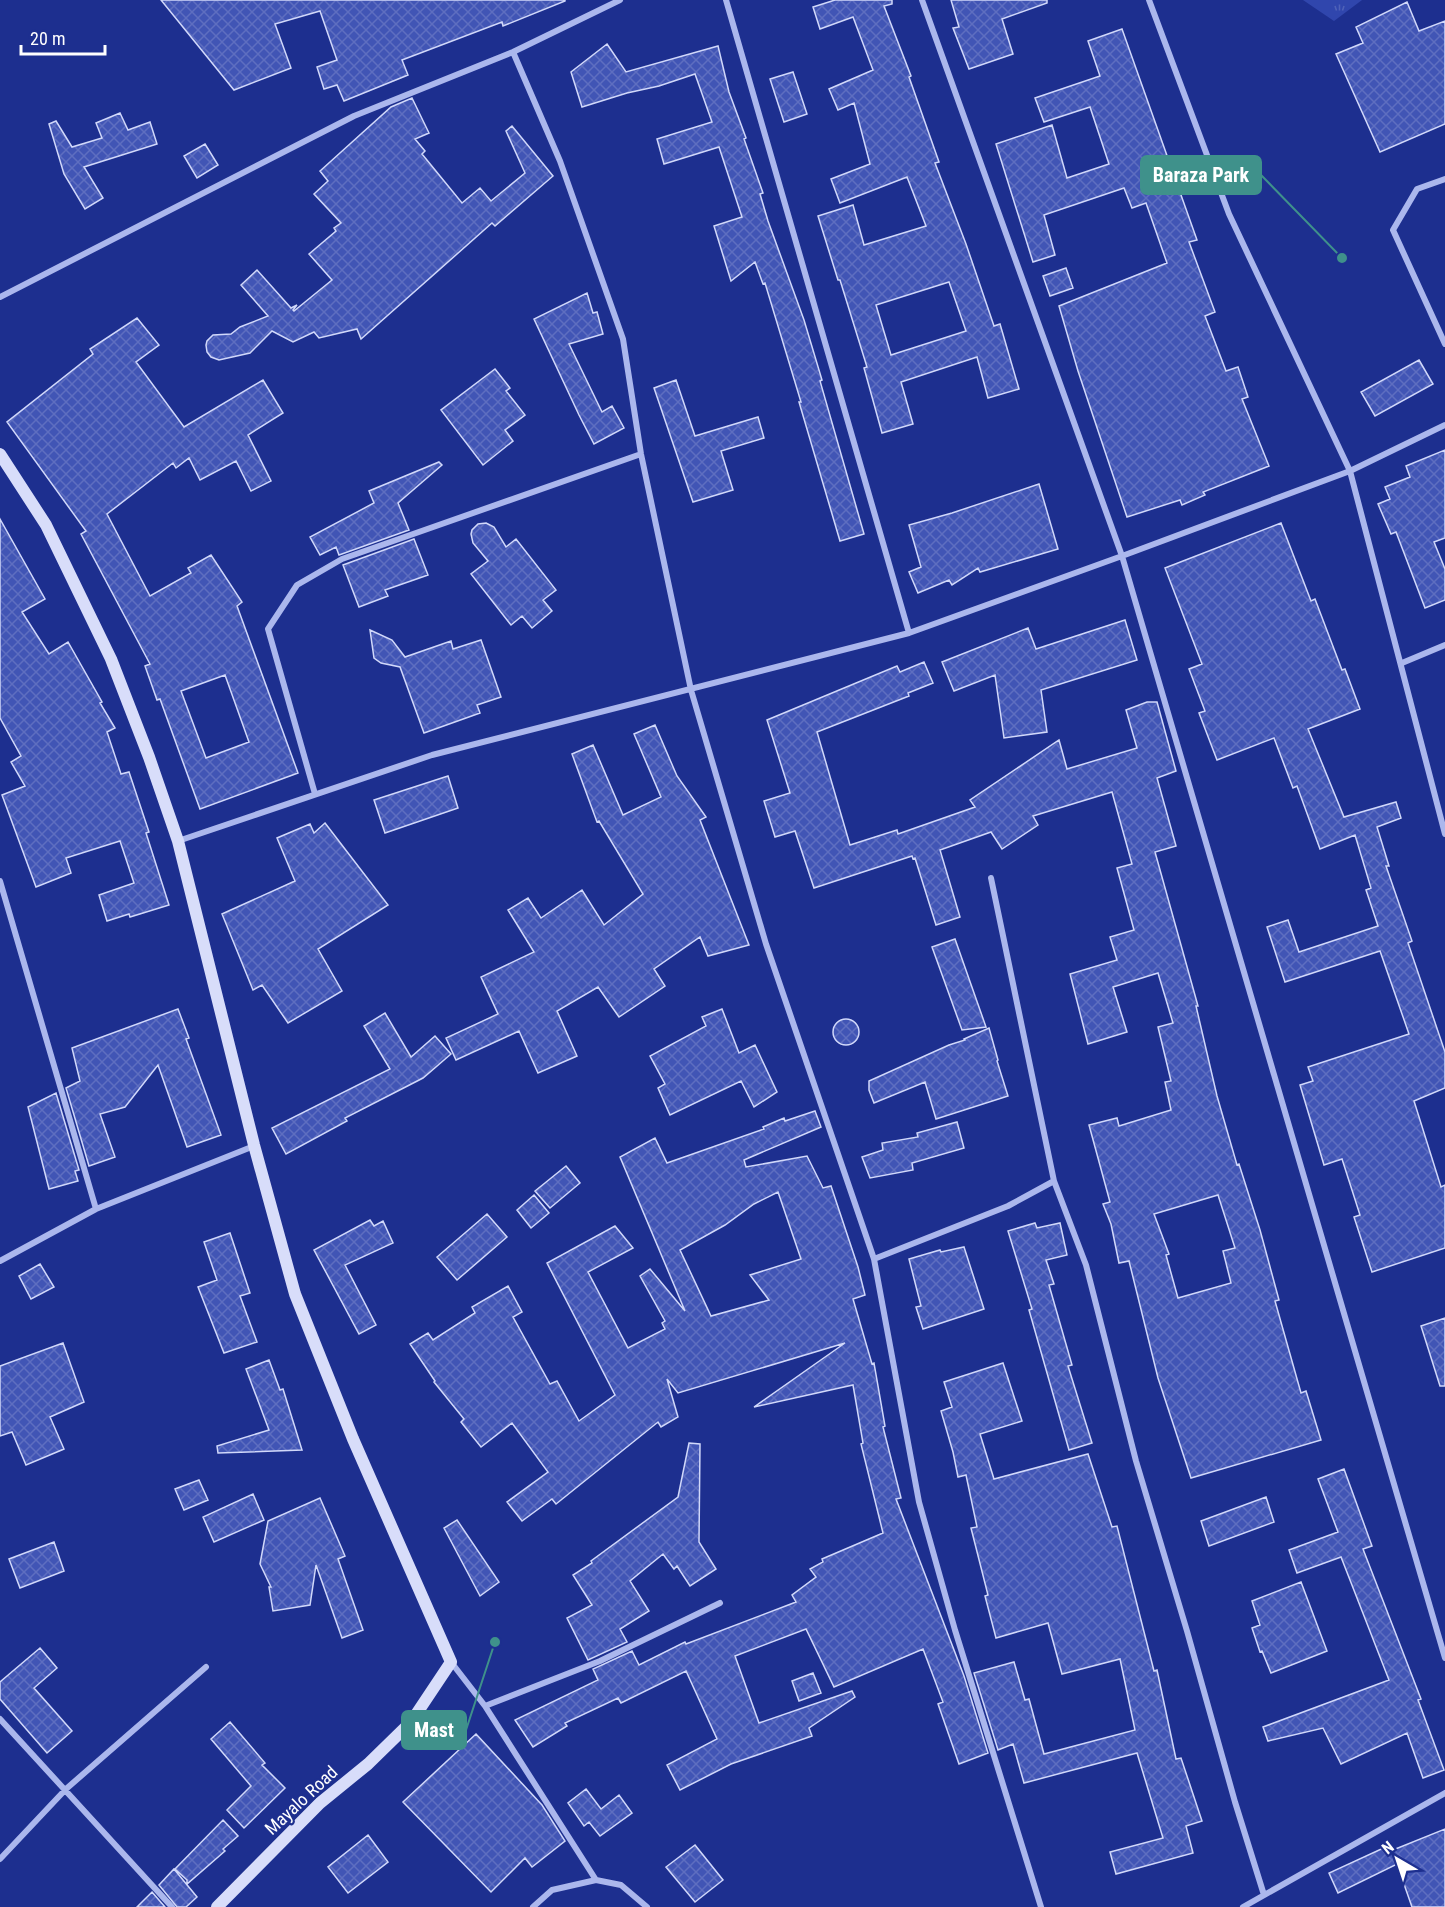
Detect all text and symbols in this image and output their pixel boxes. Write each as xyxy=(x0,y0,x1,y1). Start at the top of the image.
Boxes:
scale bar xyxy=(21,18,105,56)
text: 20 m xyxy=(30,28,65,49)
callout: Baraza Park xyxy=(1141,156,1261,194)
text: Baraza Park xyxy=(1153,163,1250,187)
callout: Mast xyxy=(402,1711,466,1749)
text: Mast xyxy=(414,1718,454,1742)
street label: Mayalo Road xyxy=(260,1761,342,1839)
north arrow xyxy=(1367,1829,1427,1889)
text: N xyxy=(1378,1837,1398,1858)

